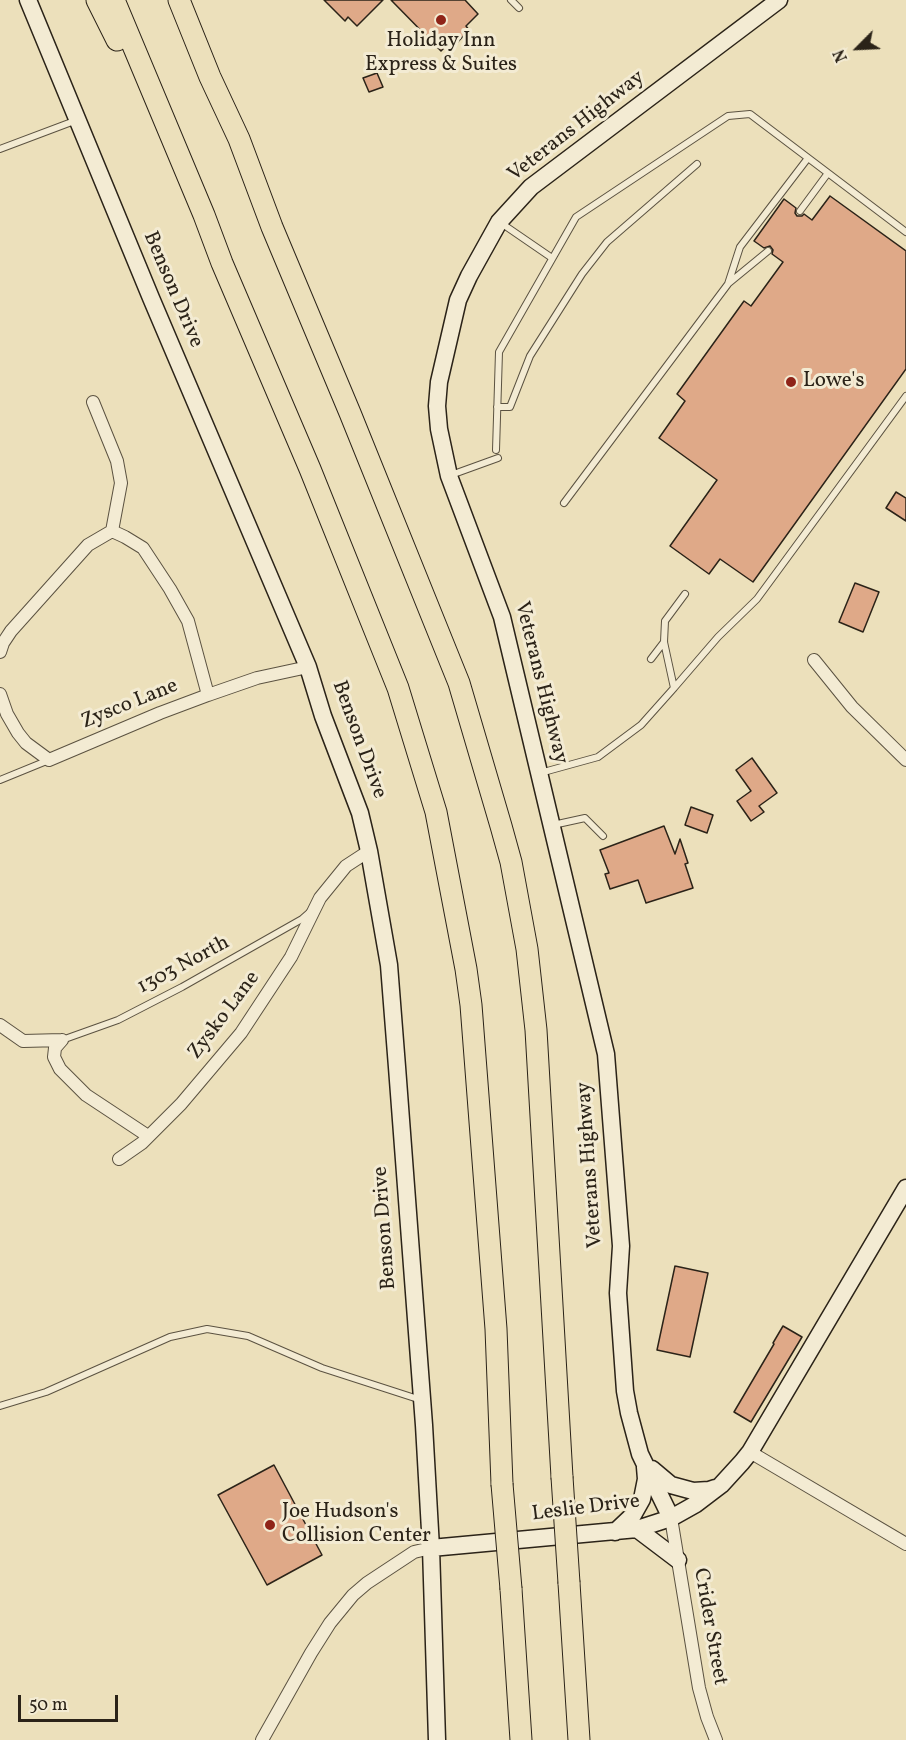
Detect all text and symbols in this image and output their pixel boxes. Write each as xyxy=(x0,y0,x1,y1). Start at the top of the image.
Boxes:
marker: Holiday Inn Express & Suites xyxy=(434,13,448,27)
north arrow xyxy=(828,18,888,78)
place label: Holiday Inn Express & Suites xyxy=(365,29,517,79)
text: N xyxy=(829,46,854,65)
street label: Veterans Highway xyxy=(504,66,650,188)
street label: Benson Drive xyxy=(136,228,208,352)
place label: Lowe's xyxy=(803,369,864,395)
marker: Lowe's xyxy=(784,375,798,389)
street label: Veterans Highway xyxy=(508,599,572,767)
street label: Zysco Lane xyxy=(78,674,182,736)
street label: Benson Drive xyxy=(325,678,391,802)
street label: 1303 North xyxy=(134,931,234,1001)
street label: Zysko Lane xyxy=(184,967,266,1065)
street label: Veterans Highway xyxy=(573,1081,609,1249)
street label: Benson Drive xyxy=(369,1165,403,1291)
street label: Leslie Drive xyxy=(531,1490,641,1528)
place label: Joe Hudson's Collision Center xyxy=(282,1500,431,1550)
marker: Joe Hudson's Collision Center xyxy=(263,1518,277,1532)
street label: Crider Street xyxy=(686,1566,732,1688)
scale bar xyxy=(21,1683,122,1721)
text: 50 m xyxy=(29,1693,68,1718)

